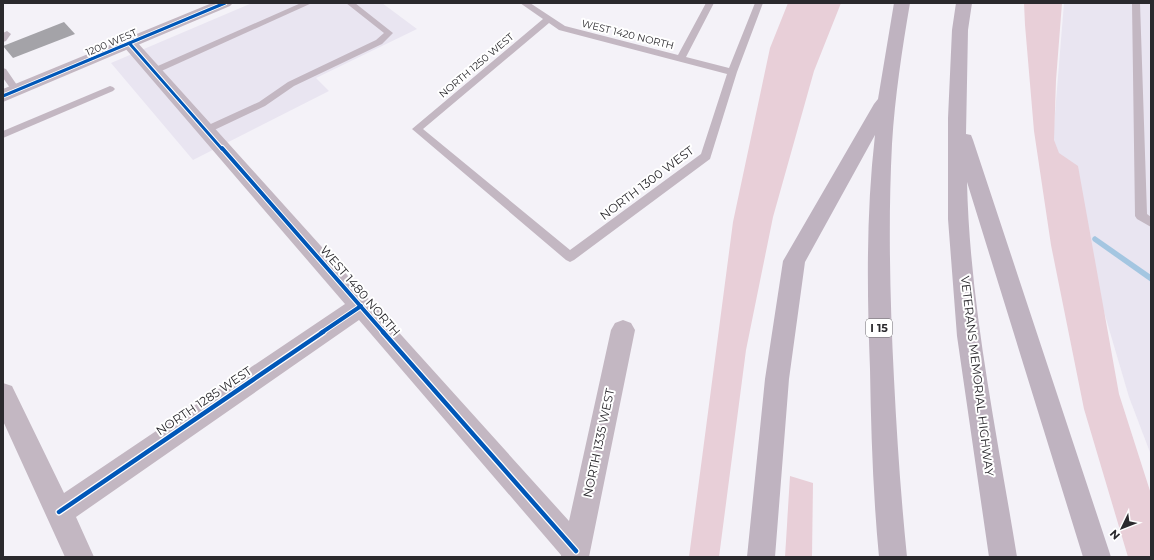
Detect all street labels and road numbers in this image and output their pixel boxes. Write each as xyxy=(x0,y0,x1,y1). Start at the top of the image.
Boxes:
street label: WEST 1420 NORTH xyxy=(580,17,675,52)
street label: 1200 WEST xyxy=(84,26,139,59)
street label: NORTH 1250 WEST xyxy=(436,30,517,101)
street label: NORTH 1300 WEST xyxy=(597,142,697,223)
street label: WEST 1480 NORTH xyxy=(317,242,404,339)
street label: VETERANS MEMORIAL HIGHWAY xyxy=(958,275,997,477)
road number: I 15 xyxy=(866,319,892,337)
street label: NORTH 1285 WEST xyxy=(153,363,255,438)
street label: NORTH 1335 WEST xyxy=(580,387,617,499)

